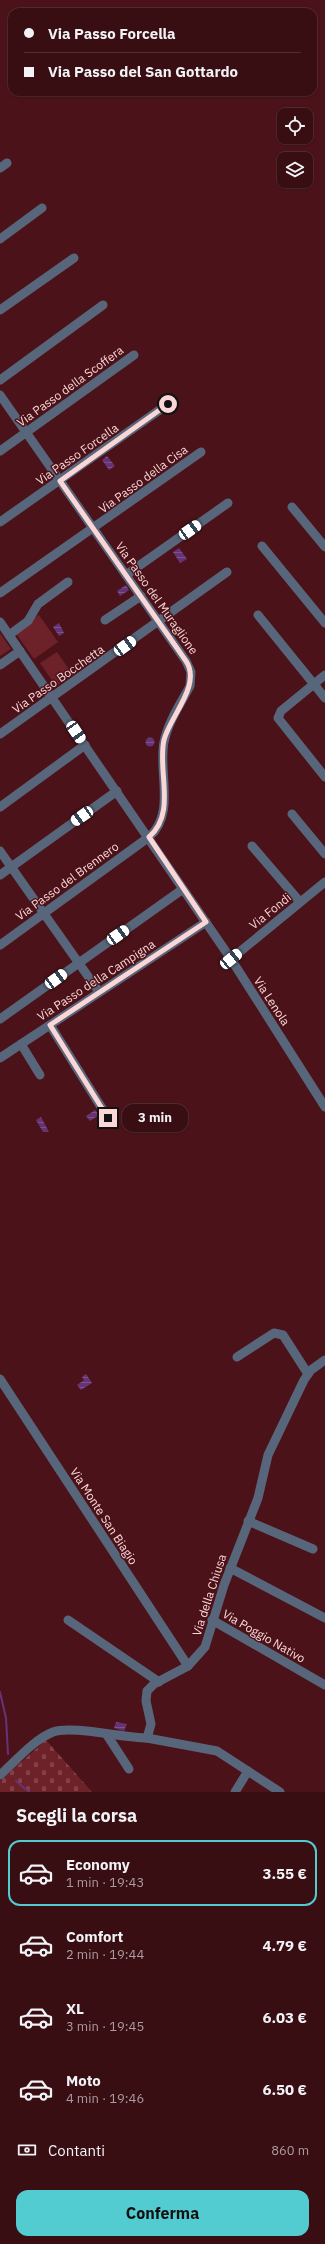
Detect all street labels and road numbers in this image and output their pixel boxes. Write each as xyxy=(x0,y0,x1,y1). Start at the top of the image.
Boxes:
street label: Via Passo della Scoffera xyxy=(14,342,127,430)
street label: Via Passo Forcella xyxy=(33,420,122,488)
street label: Via Passo della Cisa xyxy=(96,441,191,516)
street label: Via Passo del Muraglione xyxy=(112,539,202,658)
street label: Via Passo Bocchetta xyxy=(9,641,107,716)
street label: Via Passo del Brennero xyxy=(12,838,122,924)
street label: Via Fondi xyxy=(246,890,294,932)
street label: Via Passo della Campigna xyxy=(34,936,158,1024)
street label: Via Lenola xyxy=(251,974,294,1029)
street label: Via Monte San Biagio xyxy=(67,1465,141,1568)
street label: Via della Chiusa xyxy=(189,1552,229,1638)
street label: Via Poggio Nativo xyxy=(220,1606,308,1666)

